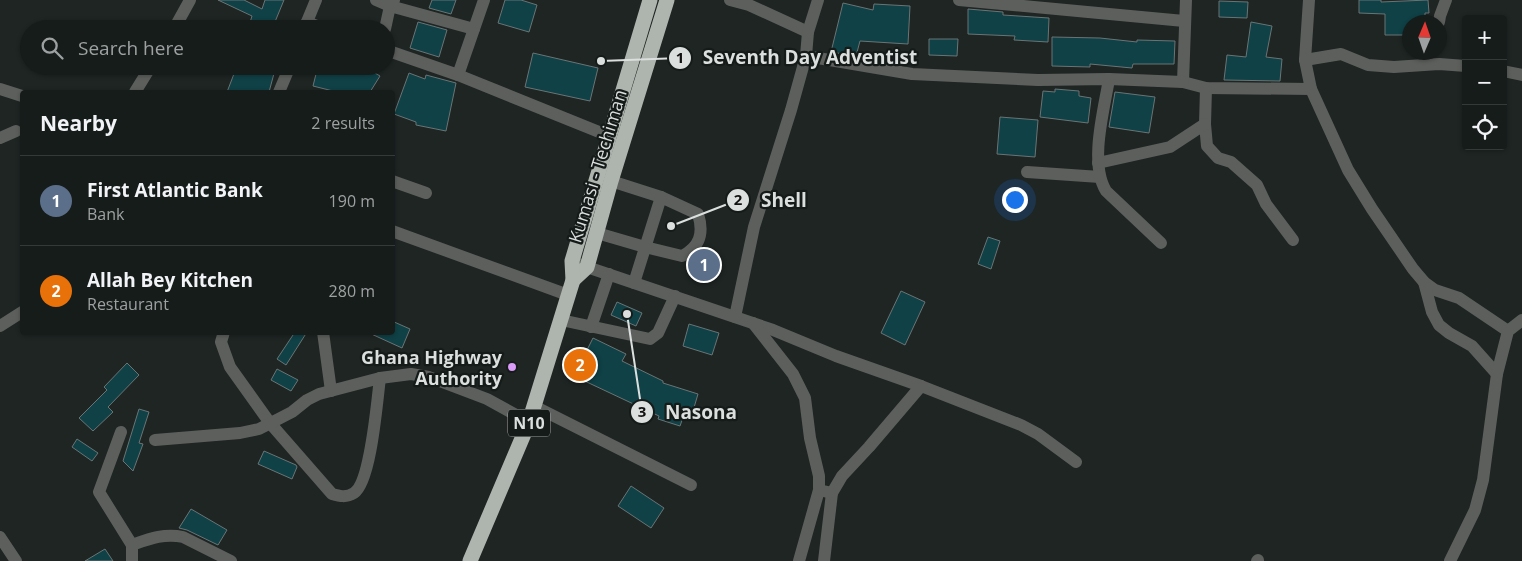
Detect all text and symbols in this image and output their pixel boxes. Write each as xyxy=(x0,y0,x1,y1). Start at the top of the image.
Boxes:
north arrow xyxy=(1402,15,1447,60)
map controls xyxy=(1462,15,1507,150)
button: + xyxy=(1462,15,1507,60)
search box xyxy=(20,20,395,75)
icon: search xyxy=(38,34,66,62)
text: Search here xyxy=(78,35,184,61)
callout: Seventh Day Adventist xyxy=(668,41,927,75)
text: Seventh Day Adventist xyxy=(703,44,917,70)
text: 1 xyxy=(676,47,684,67)
button: − xyxy=(1462,60,1507,105)
street label: Kumasi - Techiman xyxy=(562,86,632,246)
button: locate xyxy=(1462,105,1507,150)
text: Nearby xyxy=(40,109,117,137)
text: 2 results xyxy=(311,112,375,134)
text: First Atlantic Bank xyxy=(87,177,263,203)
callout: Shell xyxy=(726,183,817,217)
text: Shell xyxy=(761,187,807,213)
your location xyxy=(1002,187,1028,213)
text: 2 xyxy=(734,189,743,209)
text: 1 xyxy=(51,190,61,212)
text: 190 m xyxy=(329,190,375,212)
text: Bank xyxy=(87,203,124,225)
pin: 1 xyxy=(688,246,720,284)
text: Allah Bey Kitchen xyxy=(87,267,253,293)
text: 2 xyxy=(51,280,61,302)
text: 280 m xyxy=(329,280,375,302)
text: Restaurant xyxy=(87,293,169,315)
place label: Ghana Highway Authority xyxy=(361,345,503,390)
pin: 2 xyxy=(564,346,596,384)
marker: Ghana Highway Authority xyxy=(506,361,518,373)
callout: Nasona xyxy=(629,395,747,429)
text: Nasona xyxy=(665,399,737,425)
text: 3 xyxy=(638,401,646,421)
road number: N10 xyxy=(508,409,550,436)

